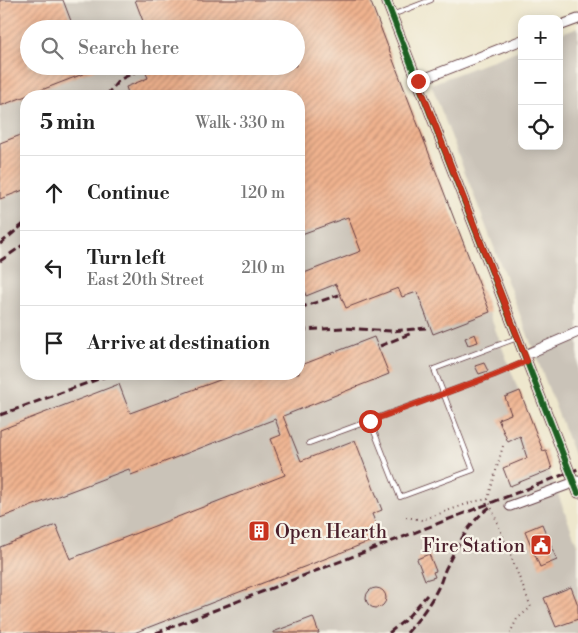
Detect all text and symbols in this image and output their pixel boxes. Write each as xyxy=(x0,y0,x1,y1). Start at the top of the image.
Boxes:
map controls xyxy=(518,15,563,150)
button: + xyxy=(518,15,563,60)
search box xyxy=(20,20,305,75)
icon: search xyxy=(38,34,66,62)
text: Search here xyxy=(78,36,179,60)
button: − xyxy=(518,60,563,105)
route end xyxy=(407,70,430,93)
button: locate xyxy=(518,105,563,150)
text: 5 min xyxy=(40,110,95,136)
text: Walk · 330 m xyxy=(195,113,285,133)
icon: ahead xyxy=(40,179,68,207)
text: Continue xyxy=(87,181,170,205)
text: 120 m xyxy=(241,183,285,203)
text: Turn left xyxy=(87,246,166,270)
icon: left xyxy=(40,254,68,282)
text: 210 m xyxy=(241,258,285,278)
text: East 20th Street xyxy=(87,270,204,290)
icon: arrive xyxy=(40,329,68,357)
text: Arrive at destination xyxy=(87,331,270,355)
route start xyxy=(359,410,382,433)
building icon: Open Hearth xyxy=(247,519,271,543)
place label: Open Hearth xyxy=(275,520,387,544)
public building icon: Fire Station xyxy=(529,533,553,557)
place label: Fire Station xyxy=(422,534,525,558)

